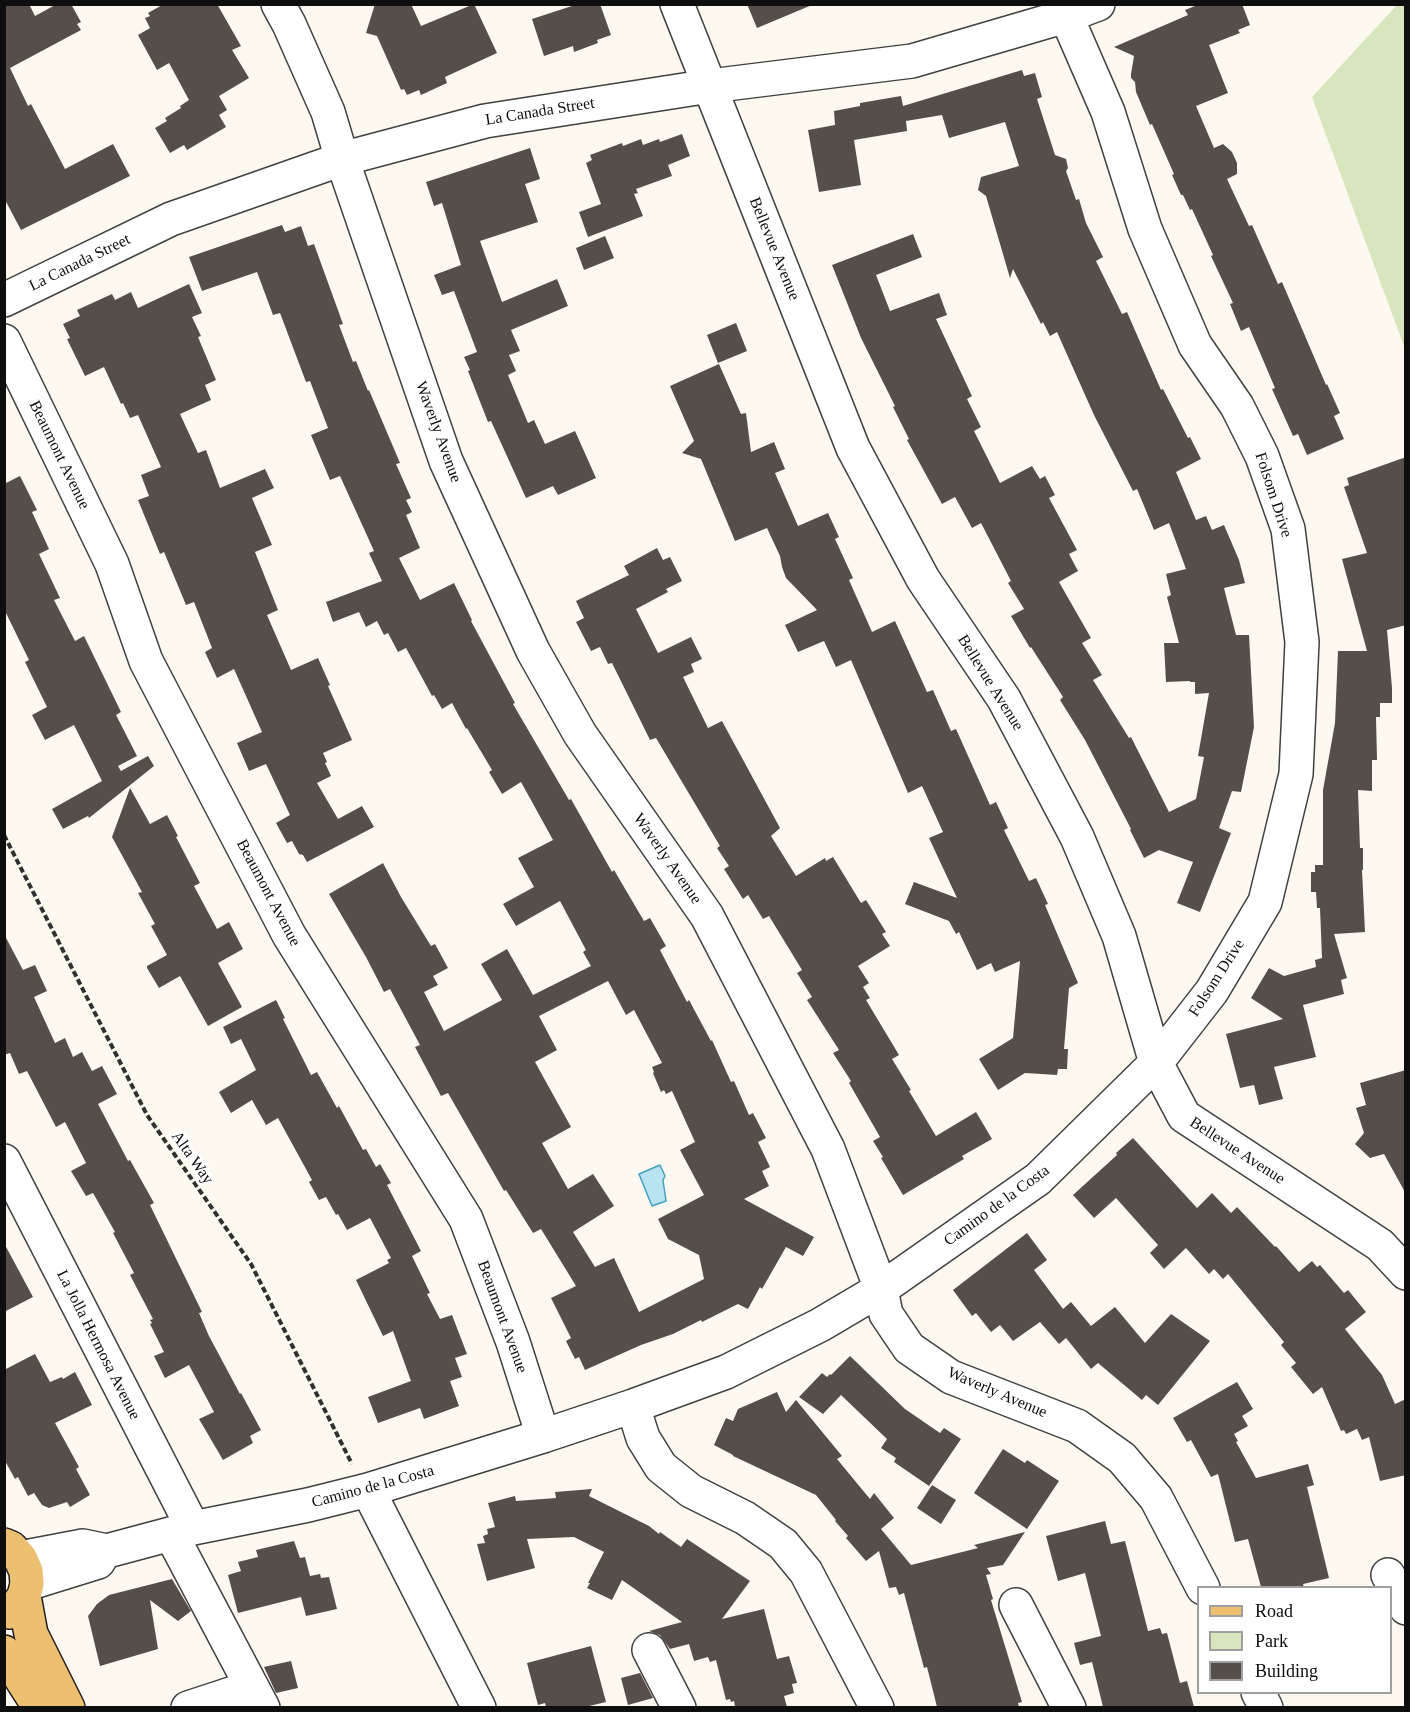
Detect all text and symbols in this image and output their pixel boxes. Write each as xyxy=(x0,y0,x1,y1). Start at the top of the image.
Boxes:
street label: La Canada Street xyxy=(484,94,596,130)
street label: Bellevue Avenue xyxy=(745,195,803,303)
street label: La Canada Street xyxy=(26,230,134,296)
street label: Waverly Avenue xyxy=(411,379,465,485)
street label: Beaumont Avenue xyxy=(24,398,94,512)
street label: Folsom Drive xyxy=(1250,450,1296,540)
street label: Bellevue Avenue xyxy=(953,632,1027,734)
street label: Waverly Avenue xyxy=(629,810,705,908)
street label: Beaumont Avenue xyxy=(232,836,304,950)
street label: Folsom Drive xyxy=(1185,936,1249,1020)
street label: Bellevue Avenue xyxy=(1186,1113,1288,1189)
street label: Alta Way xyxy=(167,1128,217,1188)
street label: Camino de la Costa xyxy=(940,1161,1054,1251)
street label: Beaumont Avenue xyxy=(473,1258,531,1376)
street label: La Jolla Hermosa Avenue xyxy=(52,1267,144,1423)
street label: Waverly Avenue xyxy=(944,1363,1050,1423)
street label: Camino de la Costa xyxy=(310,1461,436,1513)
legend xyxy=(1197,1586,1392,1694)
text: Road xyxy=(1255,1601,1293,1621)
text: Park xyxy=(1255,1631,1288,1651)
text: Building xyxy=(1255,1661,1318,1681)

